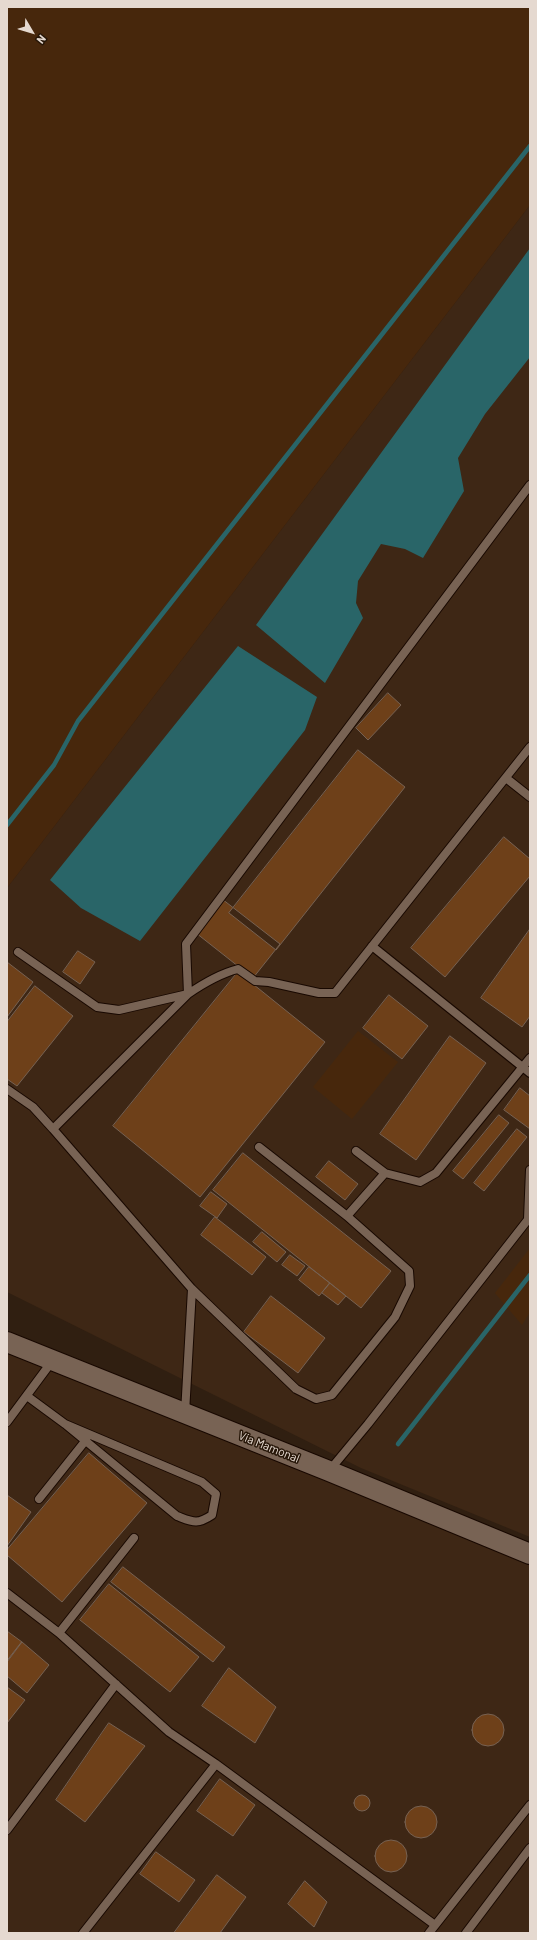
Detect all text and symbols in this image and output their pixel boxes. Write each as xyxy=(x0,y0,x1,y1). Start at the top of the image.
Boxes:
north arrow xyxy=(12,12,52,52)
text: N xyxy=(34,33,49,47)
street label: Vía Mamonal xyxy=(236,1428,302,1466)

